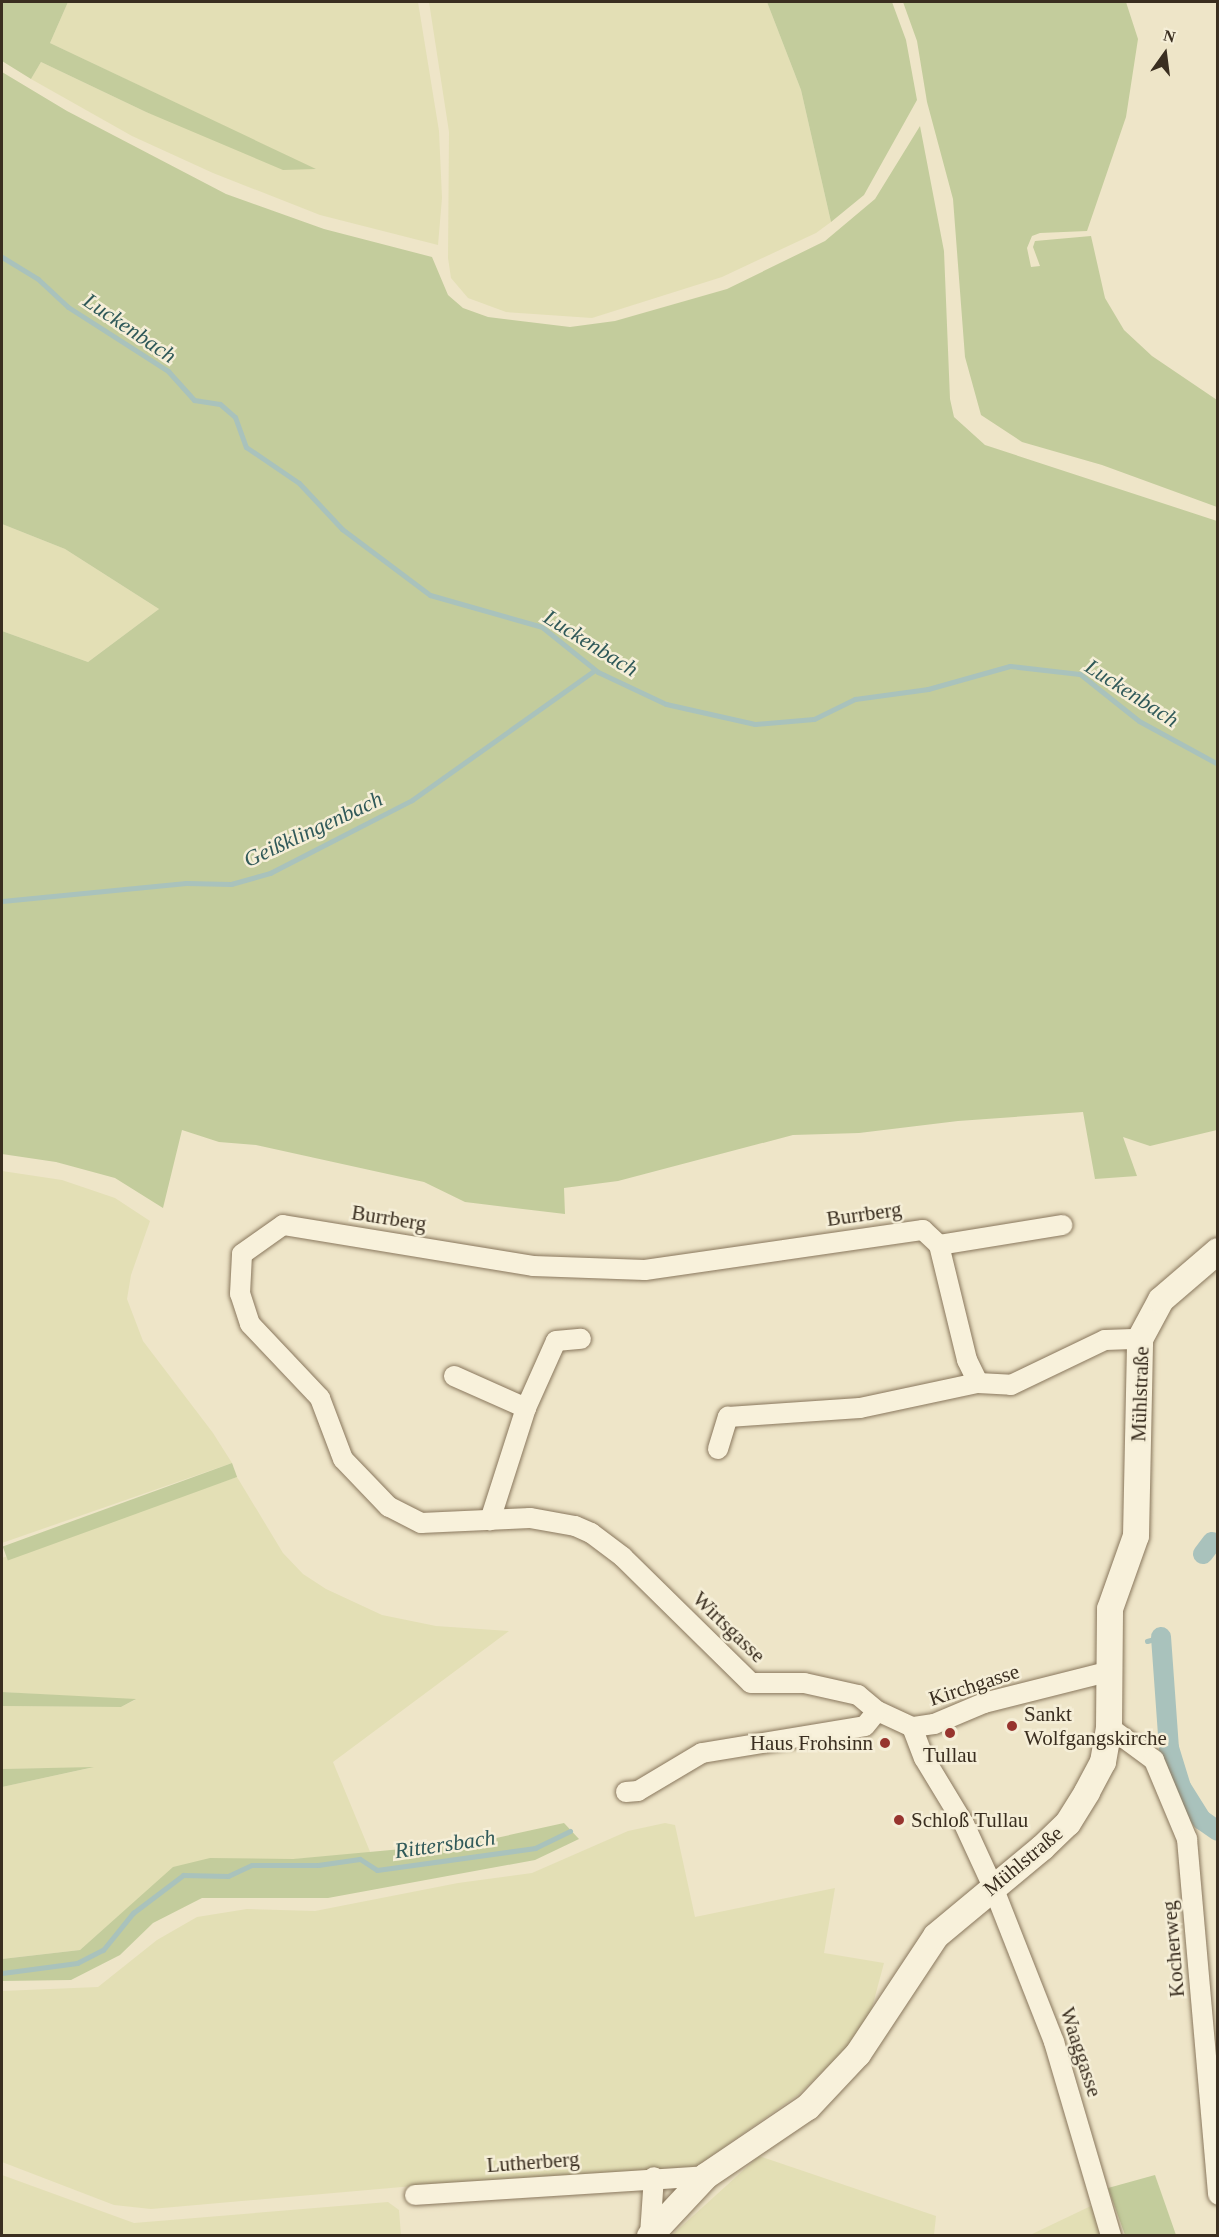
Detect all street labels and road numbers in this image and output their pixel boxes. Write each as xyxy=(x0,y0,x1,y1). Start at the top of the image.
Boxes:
street label: Burrberg xyxy=(825,1196,903,1232)
street label: Burrberg xyxy=(350,1200,428,1236)
street label: Mühlstraße xyxy=(1126,1346,1154,1442)
street label: Wirtsgasse xyxy=(687,1586,771,1668)
street label: Kirchgasse xyxy=(926,1659,1022,1711)
street label: Mühlstraße xyxy=(978,1821,1068,1901)
street label: Kocherweg xyxy=(1156,1900,1190,1998)
street label: Waaggasse xyxy=(1055,2004,1107,2100)
street label: Lutherberg xyxy=(486,2146,580,2178)

